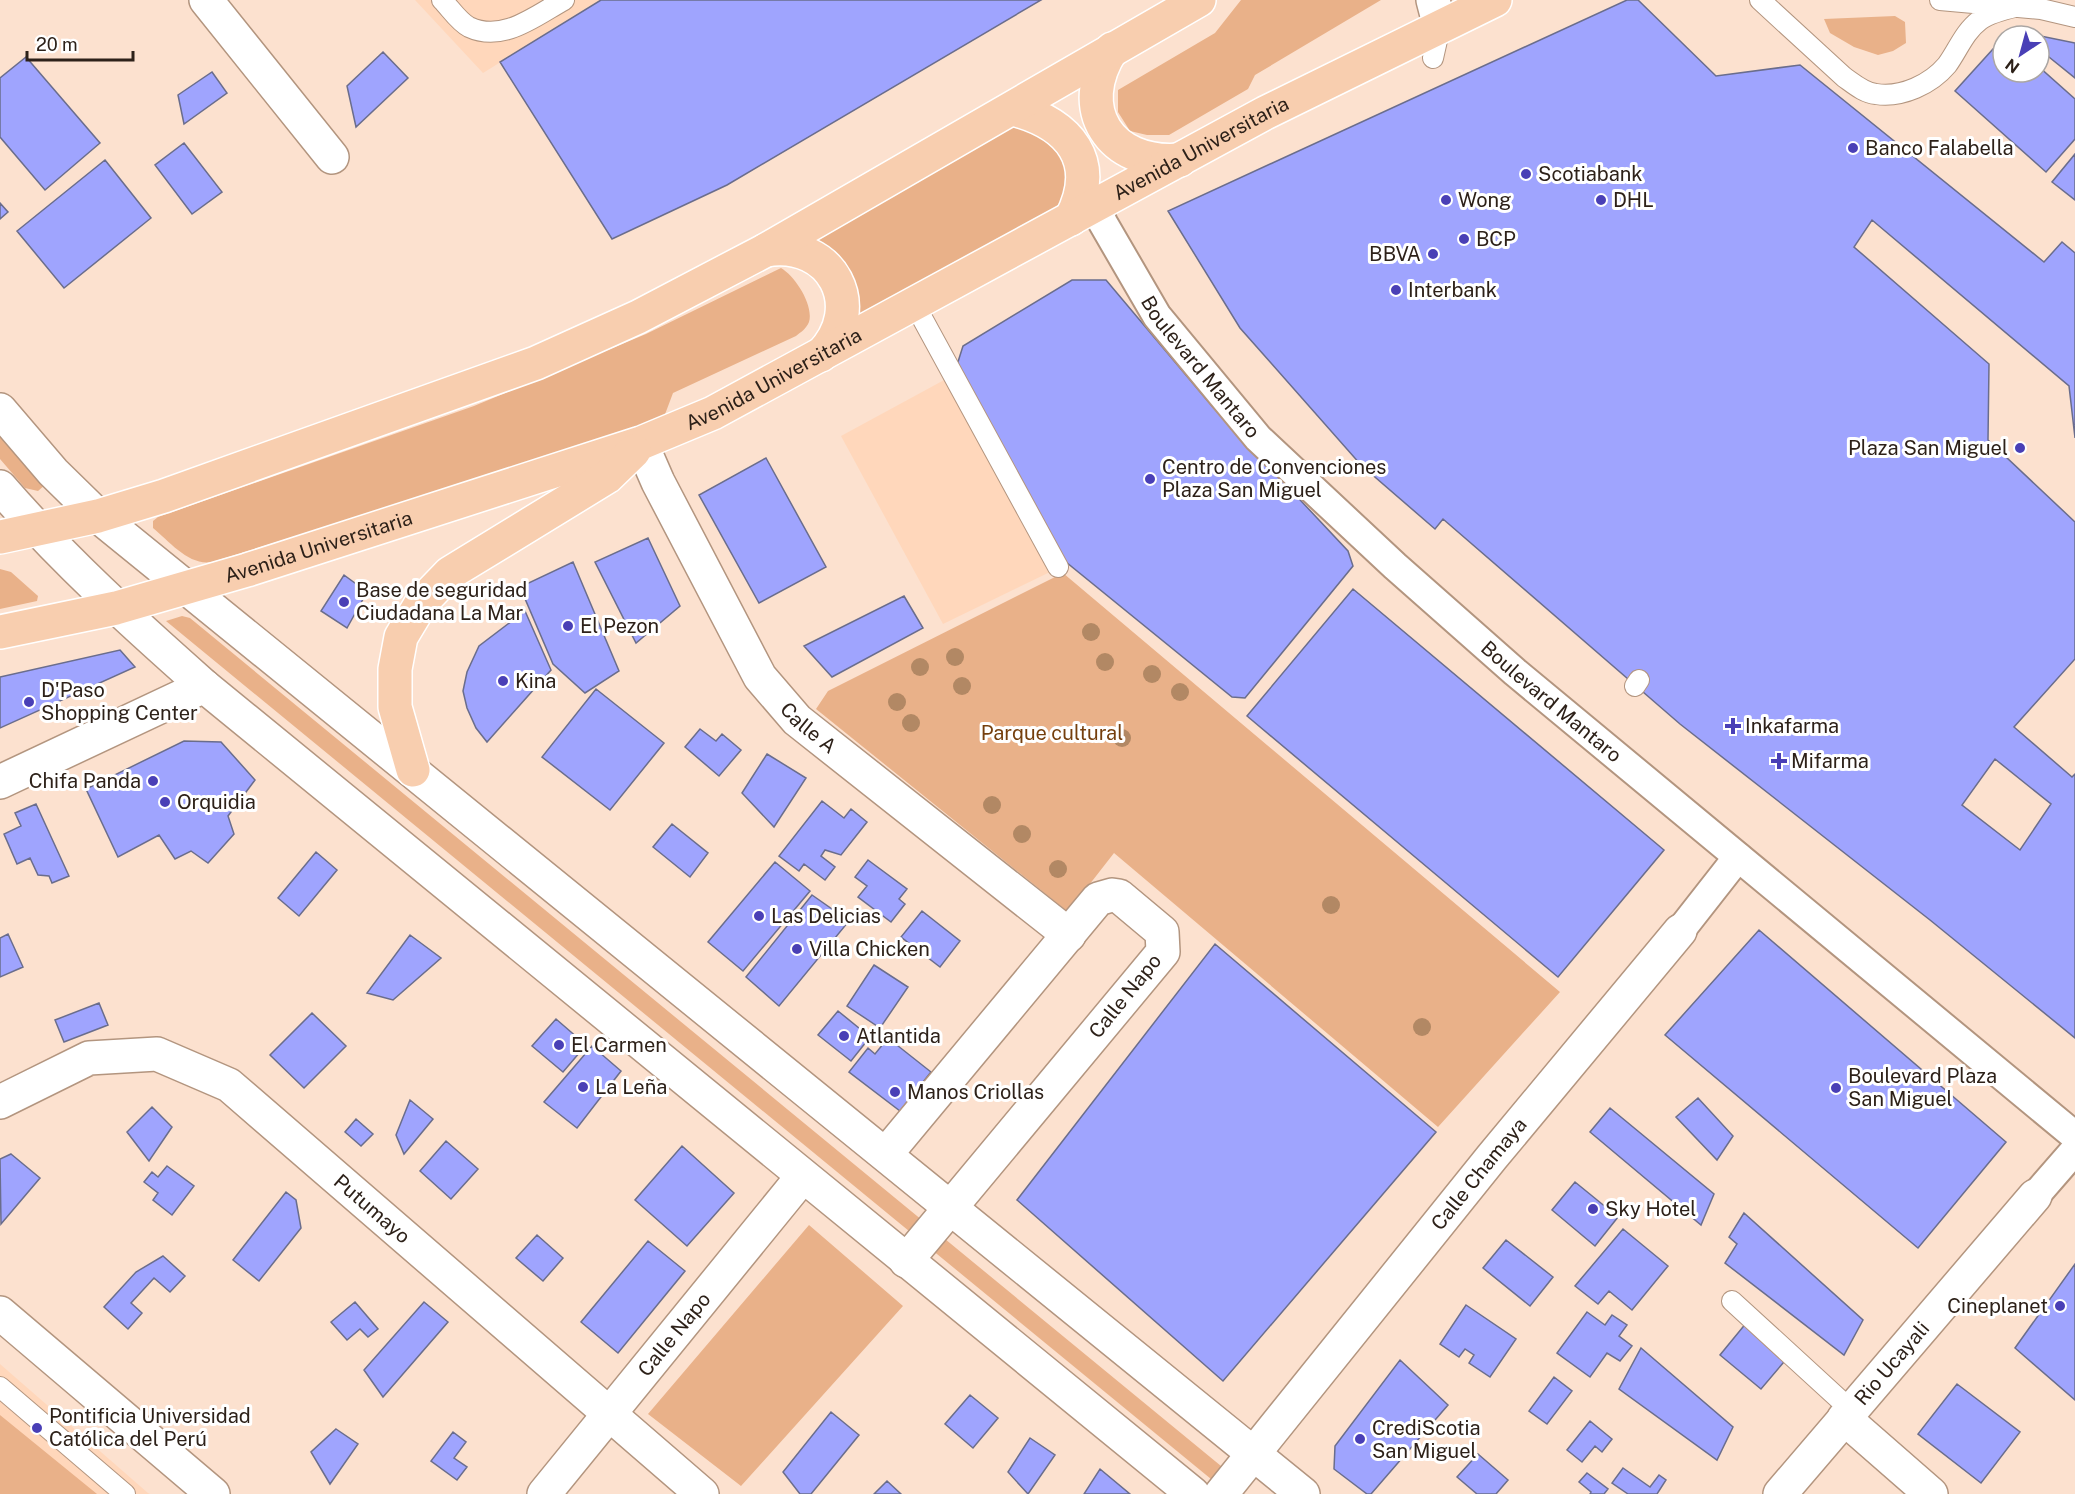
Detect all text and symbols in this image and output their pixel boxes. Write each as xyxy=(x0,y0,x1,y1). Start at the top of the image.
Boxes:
scale bar xyxy=(27,24,134,62)
north arrow xyxy=(1991,24,2051,84)
text: 20 m xyxy=(36,34,78,55)
text: N xyxy=(2002,54,2023,77)
street label: Avenida Universitaria xyxy=(1109,91,1293,205)
place label: Banco Falabella xyxy=(1865,136,2014,160)
marker: Banco Falabella xyxy=(1846,141,1860,155)
place label: Scotiabank xyxy=(1538,162,1642,186)
marker: Scotiabank xyxy=(1519,167,1533,181)
place label: Wong xyxy=(1458,188,1511,212)
place label: DHL xyxy=(1613,188,1654,212)
marker: Wong xyxy=(1439,193,1453,207)
marker: DHL xyxy=(1594,193,1608,207)
place label: BCP xyxy=(1476,227,1516,251)
marker: BCP xyxy=(1457,232,1471,246)
place label: BBVA xyxy=(1369,242,1421,266)
marker: BBVA xyxy=(1426,247,1440,261)
place label: Interbank xyxy=(1408,278,1497,302)
marker: Interbank xyxy=(1389,283,1403,297)
street label: Boulevard Mantaro xyxy=(1136,292,1265,443)
street label: Avenida Universitaria xyxy=(682,323,866,435)
place label: Plaza San Miguel xyxy=(1848,436,2008,460)
marker: Plaza San Miguel xyxy=(2013,441,2027,455)
place label: Centro de Convenciones Plaza San Miguel xyxy=(1162,455,1386,502)
marker: Centro de Convenciones Plaza San Miguel xyxy=(1143,472,1157,486)
street label: Avenida Universitaria xyxy=(222,505,415,588)
place label: Base de seguridad Ciudadana La Mar xyxy=(356,578,527,625)
marker: Base de seguridad Ciudadana La Mar xyxy=(337,595,351,609)
place label: El Pezon xyxy=(580,614,659,638)
marker: El Pezon xyxy=(561,619,575,633)
street label: Boulevard Mantaro xyxy=(1476,636,1627,767)
place label: Kina xyxy=(515,669,556,693)
marker: Kina xyxy=(496,674,510,688)
place label: D'Paso Shopping Center xyxy=(41,678,198,725)
marker: D'Paso Shopping Center xyxy=(22,695,36,709)
street label: Calle A xyxy=(775,697,841,758)
place label: Inkafarma xyxy=(1745,714,1839,738)
marker: Inkafarma xyxy=(1726,719,1740,733)
park label: Parque cultural xyxy=(981,721,1123,745)
place label: Mifarma xyxy=(1791,749,1869,773)
marker: Mifarma xyxy=(1772,754,1786,768)
place label: Chifa Panda xyxy=(29,769,141,793)
marker: Chifa Panda xyxy=(146,774,160,788)
place label: Orquidia xyxy=(177,790,256,814)
marker: Orquidia xyxy=(158,795,172,809)
place label: Las Delicias xyxy=(771,904,881,928)
marker: Las Delicias xyxy=(752,909,766,923)
place label: Villa Chicken xyxy=(809,937,930,961)
marker: Villa Chicken xyxy=(790,942,804,956)
street label: Calle Napo xyxy=(1084,949,1166,1043)
place label: Atlantida xyxy=(856,1024,941,1048)
marker: Atlantida xyxy=(837,1029,851,1043)
place label: El Carmen xyxy=(571,1033,667,1057)
marker: El Carmen xyxy=(552,1038,566,1052)
place label: Boulevard Plaza San Miguel xyxy=(1848,1064,1997,1111)
place label: La Leña xyxy=(595,1075,667,1099)
marker: La Leña xyxy=(576,1080,590,1094)
place label: Manos Criollas xyxy=(907,1080,1044,1104)
marker: Boulevard Plaza San Miguel xyxy=(1829,1081,1843,1095)
marker: Manos Criollas xyxy=(888,1085,902,1099)
street label: Calle Chamaya xyxy=(1426,1113,1532,1235)
street label: Putumayo xyxy=(329,1169,415,1248)
place label: Sky Hotel xyxy=(1605,1197,1696,1221)
marker: Sky Hotel xyxy=(1586,1202,1600,1216)
street label: Calle Napo xyxy=(633,1287,715,1381)
place label: Cineplanet xyxy=(1947,1294,2048,1318)
marker: Cineplanet xyxy=(2053,1299,2067,1313)
street label: Rio Ucayali xyxy=(1849,1317,1934,1410)
place label: Pontificia Universidad Católica del Perú xyxy=(49,1404,251,1451)
place label: CrediScotia San Miguel xyxy=(1372,1416,1481,1463)
marker: Pontificia Universidad Católica del Perú xyxy=(30,1421,44,1435)
marker: CrediScotia San Miguel xyxy=(1353,1432,1367,1446)

